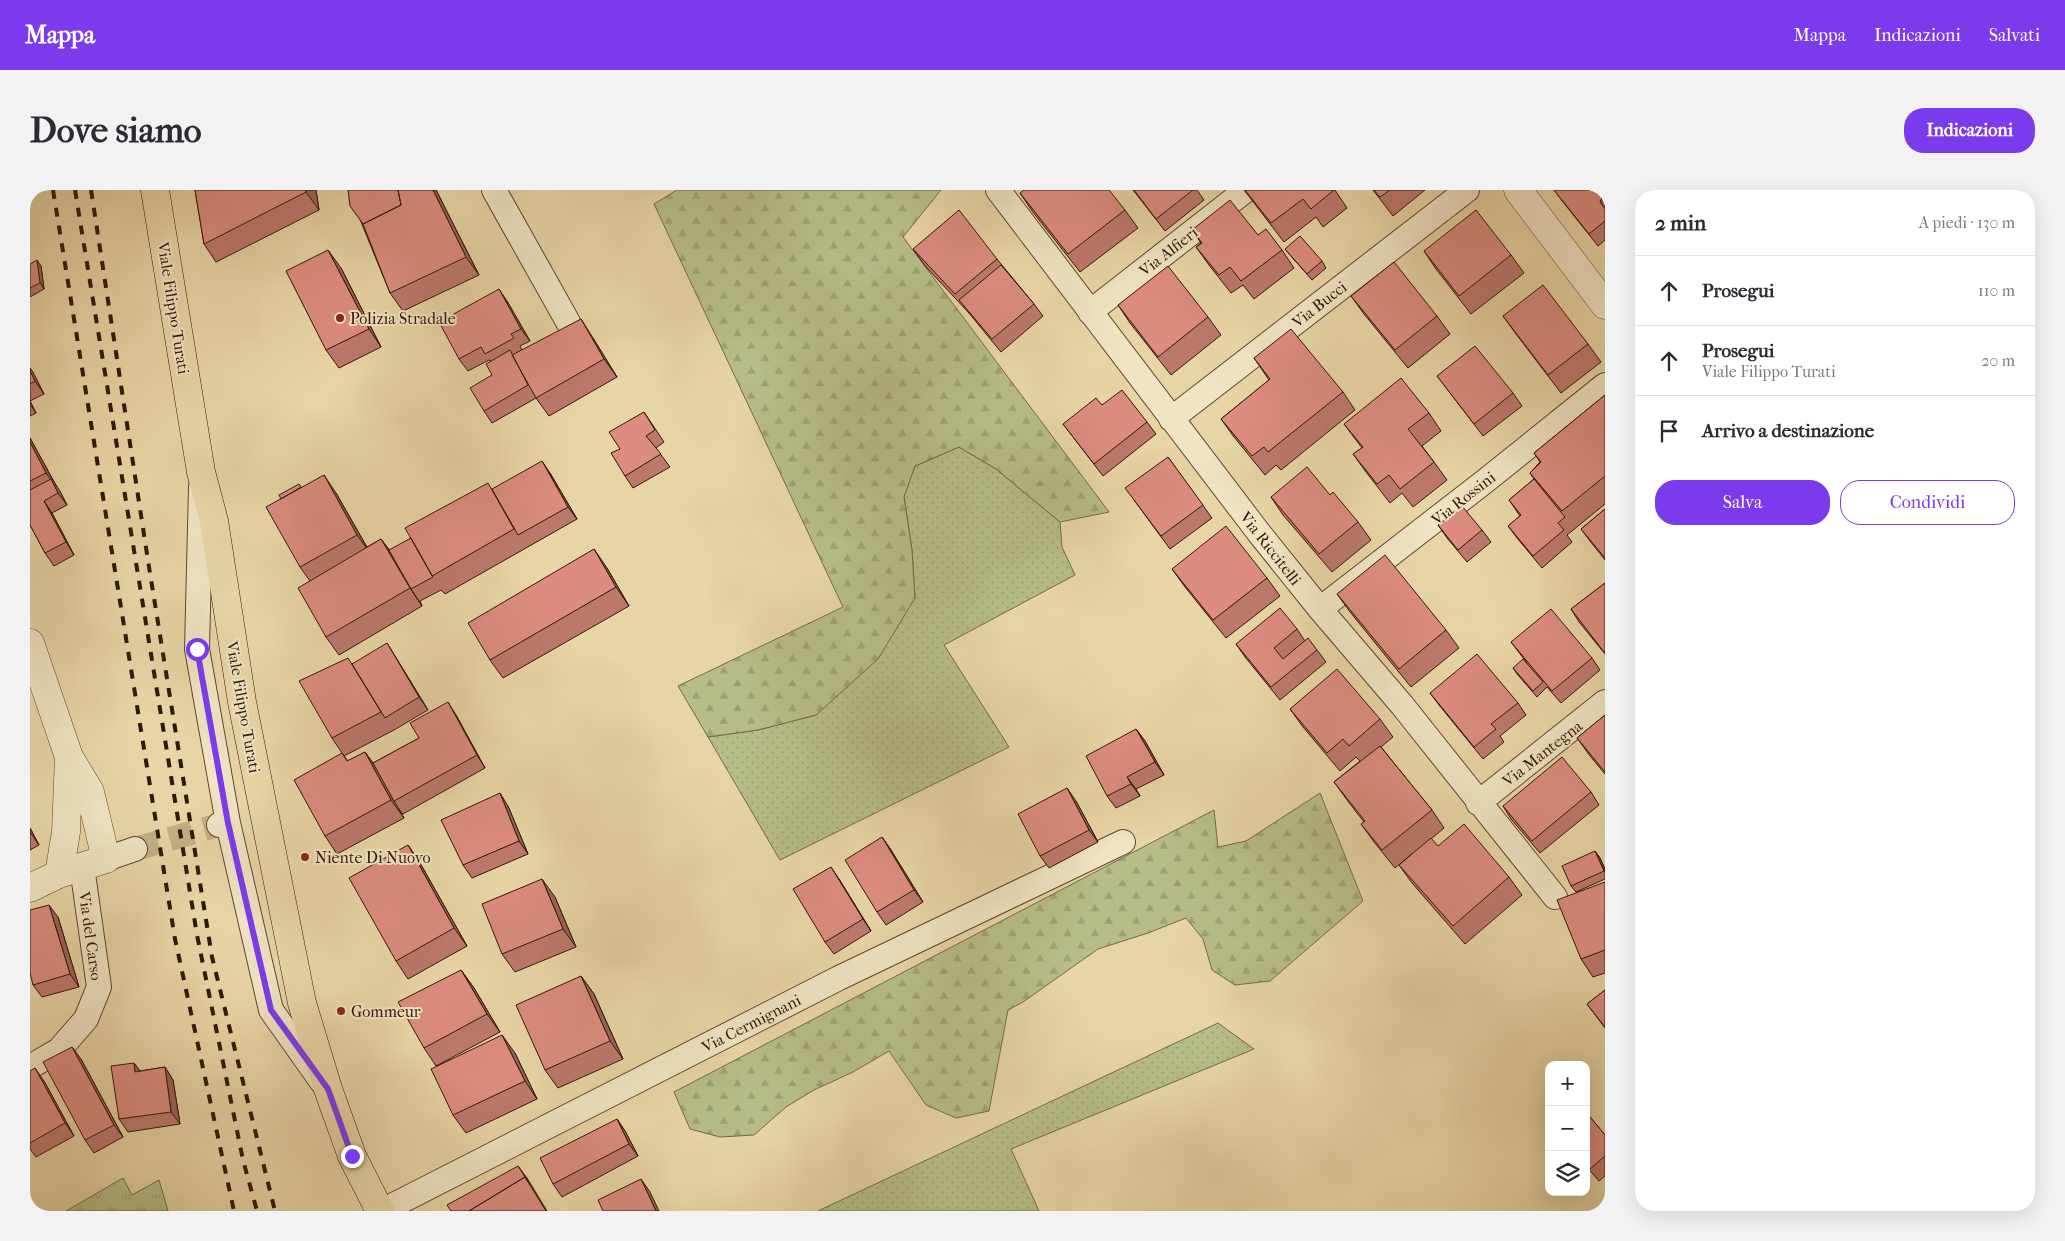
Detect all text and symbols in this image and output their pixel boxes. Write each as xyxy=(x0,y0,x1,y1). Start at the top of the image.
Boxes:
text: Mappa xyxy=(25,21,95,49)
text: Mappa xyxy=(1793,25,1846,46)
text: Indicazioni xyxy=(1874,25,1961,46)
text: Salvati xyxy=(1989,25,2040,46)
button: Indicazioni xyxy=(1904,108,2035,153)
text: Dove siamo xyxy=(30,110,202,151)
text: 2 min xyxy=(1655,211,1706,235)
text: A piedi · 130 m xyxy=(1919,213,2015,232)
street label: Via Alfieri xyxy=(1134,222,1202,281)
street label: Viale Filippo Turati xyxy=(154,240,193,376)
street label: Via Bucci xyxy=(1287,277,1351,332)
icon: ahead xyxy=(1655,277,1683,305)
text: Prosegui xyxy=(1702,280,1774,302)
text: 110 m xyxy=(1978,281,2015,300)
place label: Polizia Stradale xyxy=(350,309,456,328)
marker: Polizia Stradale xyxy=(334,312,346,324)
text: Prosegui xyxy=(1702,340,1774,362)
icon: ahead xyxy=(1655,347,1683,375)
text: 20 m xyxy=(1981,351,2015,370)
text: Viale Filippo Turati xyxy=(1702,362,1836,381)
icon: arrive xyxy=(1655,417,1683,445)
text: Arrivo a destinazione xyxy=(1702,420,1874,442)
street label: Via Rossini xyxy=(1427,467,1499,530)
button: Salva xyxy=(1655,480,1830,525)
button: Condividi xyxy=(1840,480,2015,525)
street label: Via Riccitelli xyxy=(1235,507,1305,589)
route start xyxy=(186,638,209,661)
street label: Viale Filippo Turati xyxy=(222,639,265,775)
street label: Via Mantegna xyxy=(1498,716,1586,791)
place label: Niente Di Nuovo xyxy=(315,848,431,867)
marker: Niente Di Nuovo xyxy=(299,851,311,863)
street label: Via del Carso xyxy=(75,890,106,982)
street label: Via Cermignani xyxy=(698,990,804,1057)
place label: Gommeur xyxy=(351,1002,421,1021)
marker: Gommeur xyxy=(335,1005,347,1017)
map controls xyxy=(1545,1061,1590,1196)
button: + xyxy=(1545,1061,1590,1106)
button: − xyxy=(1545,1106,1590,1151)
route end xyxy=(341,1145,364,1168)
button: layers xyxy=(1545,1151,1590,1196)

